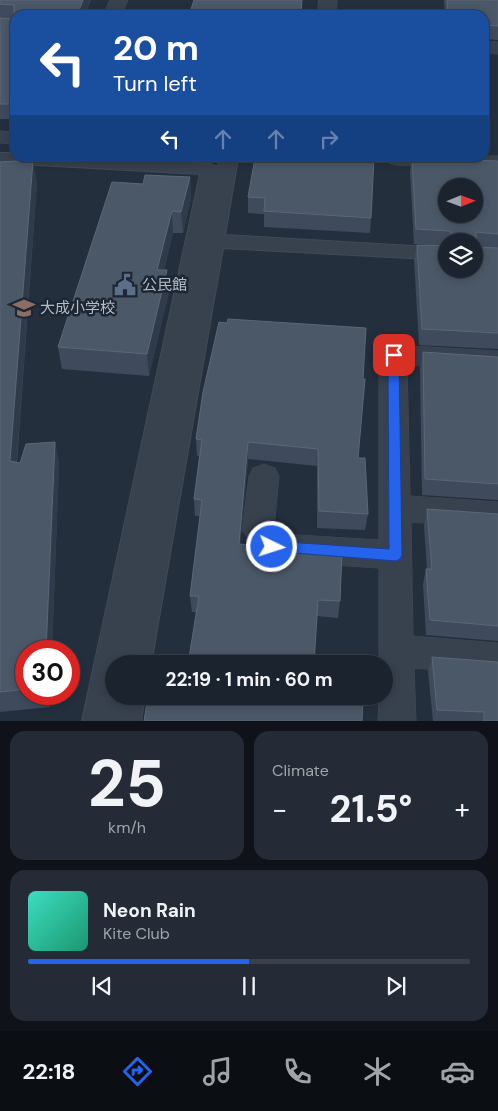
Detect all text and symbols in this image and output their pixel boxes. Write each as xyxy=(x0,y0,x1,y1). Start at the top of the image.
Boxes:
text: 20 m xyxy=(113,25,199,71)
icon: left xyxy=(30,30,95,95)
text: Turn left xyxy=(113,69,197,98)
icon: left xyxy=(156,125,184,153)
icon: ahead xyxy=(209,125,237,153)
icon: ahead xyxy=(262,125,290,153)
icon: right xyxy=(315,125,343,153)
north arrow xyxy=(438,178,482,222)
map controls xyxy=(438,178,483,278)
button: layers xyxy=(438,233,483,278)
public building icon: 公民館 xyxy=(112,272,138,298)
place label: 公民館 xyxy=(142,275,187,295)
school or university icon: 大成小学校 xyxy=(11,295,37,321)
place label: 大成小学校 xyxy=(40,298,115,318)
pin xyxy=(373,334,415,376)
icon: arrive xyxy=(380,341,408,369)
position arrow xyxy=(245,520,297,572)
speed limit sign: 30 xyxy=(15,640,80,705)
text: 22:19 · 1 min · 60 m xyxy=(165,667,333,692)
text: 25 xyxy=(88,742,166,826)
text: Climate xyxy=(272,760,329,781)
text: 21.5° xyxy=(330,784,412,834)
text: − xyxy=(272,791,287,828)
text: + xyxy=(455,791,470,828)
text: km/h xyxy=(108,817,146,838)
text: Neon Rain xyxy=(103,898,196,923)
text: Kite Club xyxy=(103,923,170,944)
icon: previous xyxy=(88,972,116,1000)
icon: pause xyxy=(235,972,263,1000)
icon: next xyxy=(382,972,410,1000)
icon: directions xyxy=(120,1054,155,1089)
icon: music xyxy=(200,1054,235,1089)
icon: phone xyxy=(280,1054,315,1089)
icon: climate xyxy=(360,1054,395,1089)
icon: car xyxy=(440,1054,475,1089)
text: 22:18 xyxy=(23,1057,75,1086)

